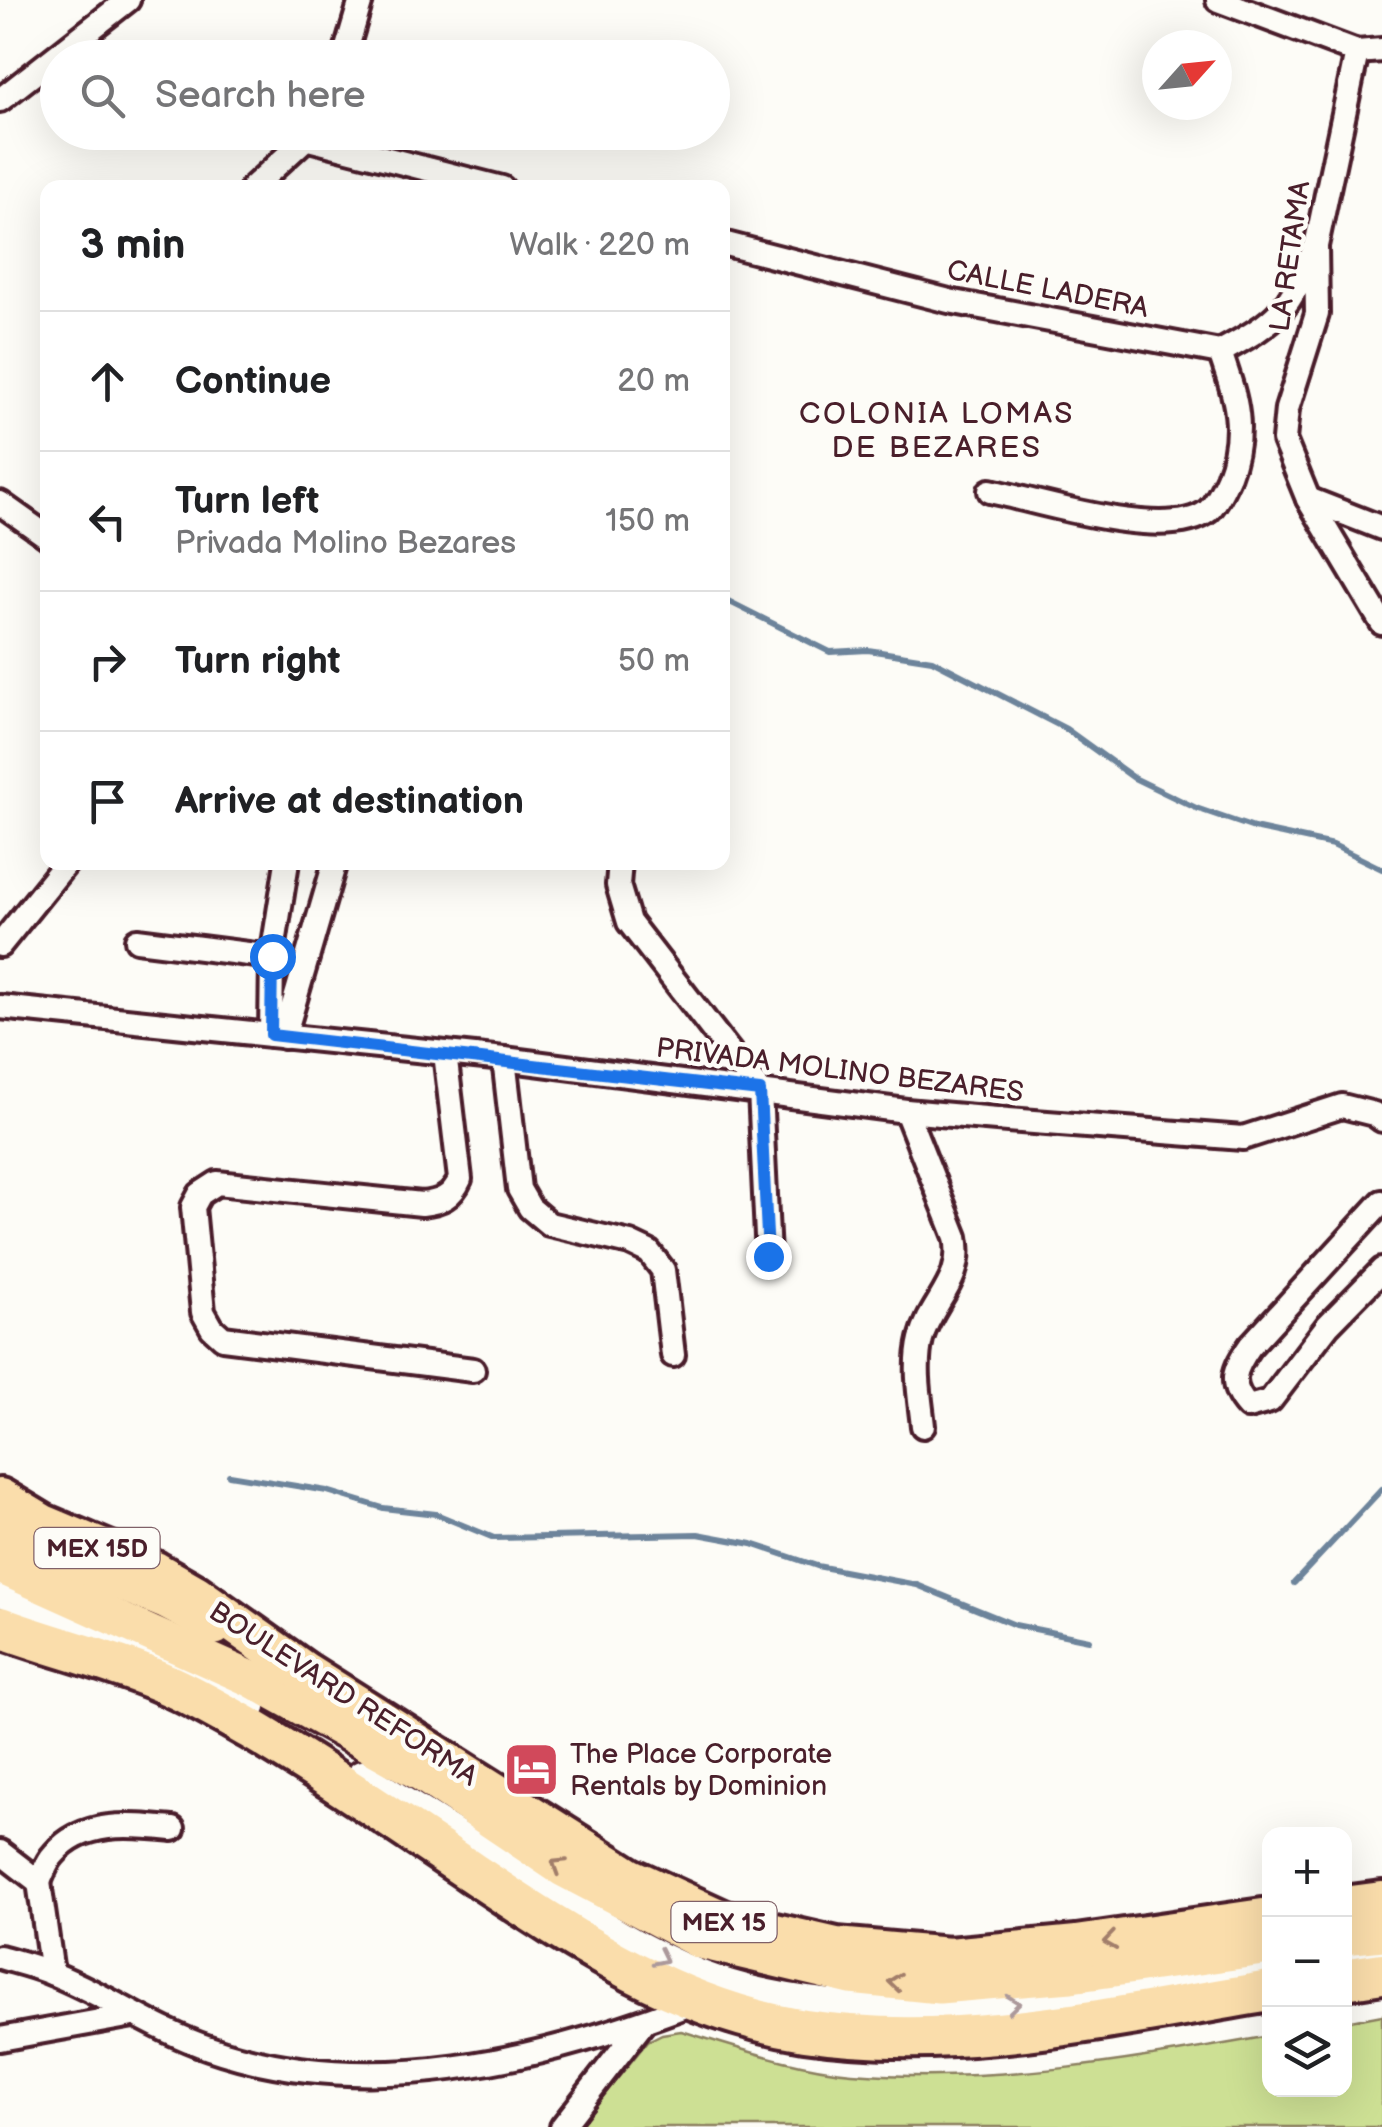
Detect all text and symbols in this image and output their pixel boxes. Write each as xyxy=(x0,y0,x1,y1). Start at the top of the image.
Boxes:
north arrow xyxy=(1142,30,1232,120)
search box xyxy=(40,40,730,150)
icon: search xyxy=(75,68,130,123)
text: Search here xyxy=(155,73,366,118)
street label: LA RETAMA xyxy=(1264,178,1317,334)
text: 3 min xyxy=(80,220,185,271)
text: Walk · 220 m xyxy=(509,226,690,265)
street label: CALLE LADERA xyxy=(944,254,1152,325)
icon: ahead xyxy=(80,354,135,409)
text: Continue xyxy=(175,359,331,404)
text: 20 m xyxy=(617,362,690,401)
district label: COLONIA LOMAS DE BEZARES xyxy=(799,396,1075,466)
text: Turn left xyxy=(175,479,319,524)
icon: left xyxy=(80,494,135,549)
text: 150 m xyxy=(605,502,690,541)
text: Privada Molino Bezares xyxy=(175,524,516,563)
icon: right xyxy=(80,634,135,689)
text: Turn right xyxy=(175,639,340,684)
text: 50 m xyxy=(618,642,690,681)
icon: arrive xyxy=(80,774,135,829)
text: Arrive at destination xyxy=(175,779,524,824)
route start xyxy=(250,934,296,980)
street label: PRIVADA MOLINO BEZARES xyxy=(654,1032,1025,1109)
route end xyxy=(746,1234,792,1280)
road number: MEX 15D xyxy=(34,1528,160,1568)
street label: BOULEVARD REFORMA xyxy=(203,1595,484,1794)
place label: The Place Corporate Rentals by Dominion xyxy=(570,1738,832,1803)
hotel icon: The Place Corporate Rentals by Dominion xyxy=(501,1739,561,1799)
map controls xyxy=(1262,1827,1352,2097)
button: + xyxy=(1262,1827,1352,1917)
one-way arrow xyxy=(551,1858,569,1877)
road number: MEX 15 xyxy=(672,1902,776,1942)
button: − xyxy=(1262,1917,1352,2007)
one-way arrow xyxy=(1102,1930,1118,1951)
one-way arrow xyxy=(651,1945,669,1965)
one-way arrow xyxy=(886,1971,902,1993)
one-way arrow xyxy=(1006,1994,1022,2015)
button: layers xyxy=(1262,2007,1352,2097)

